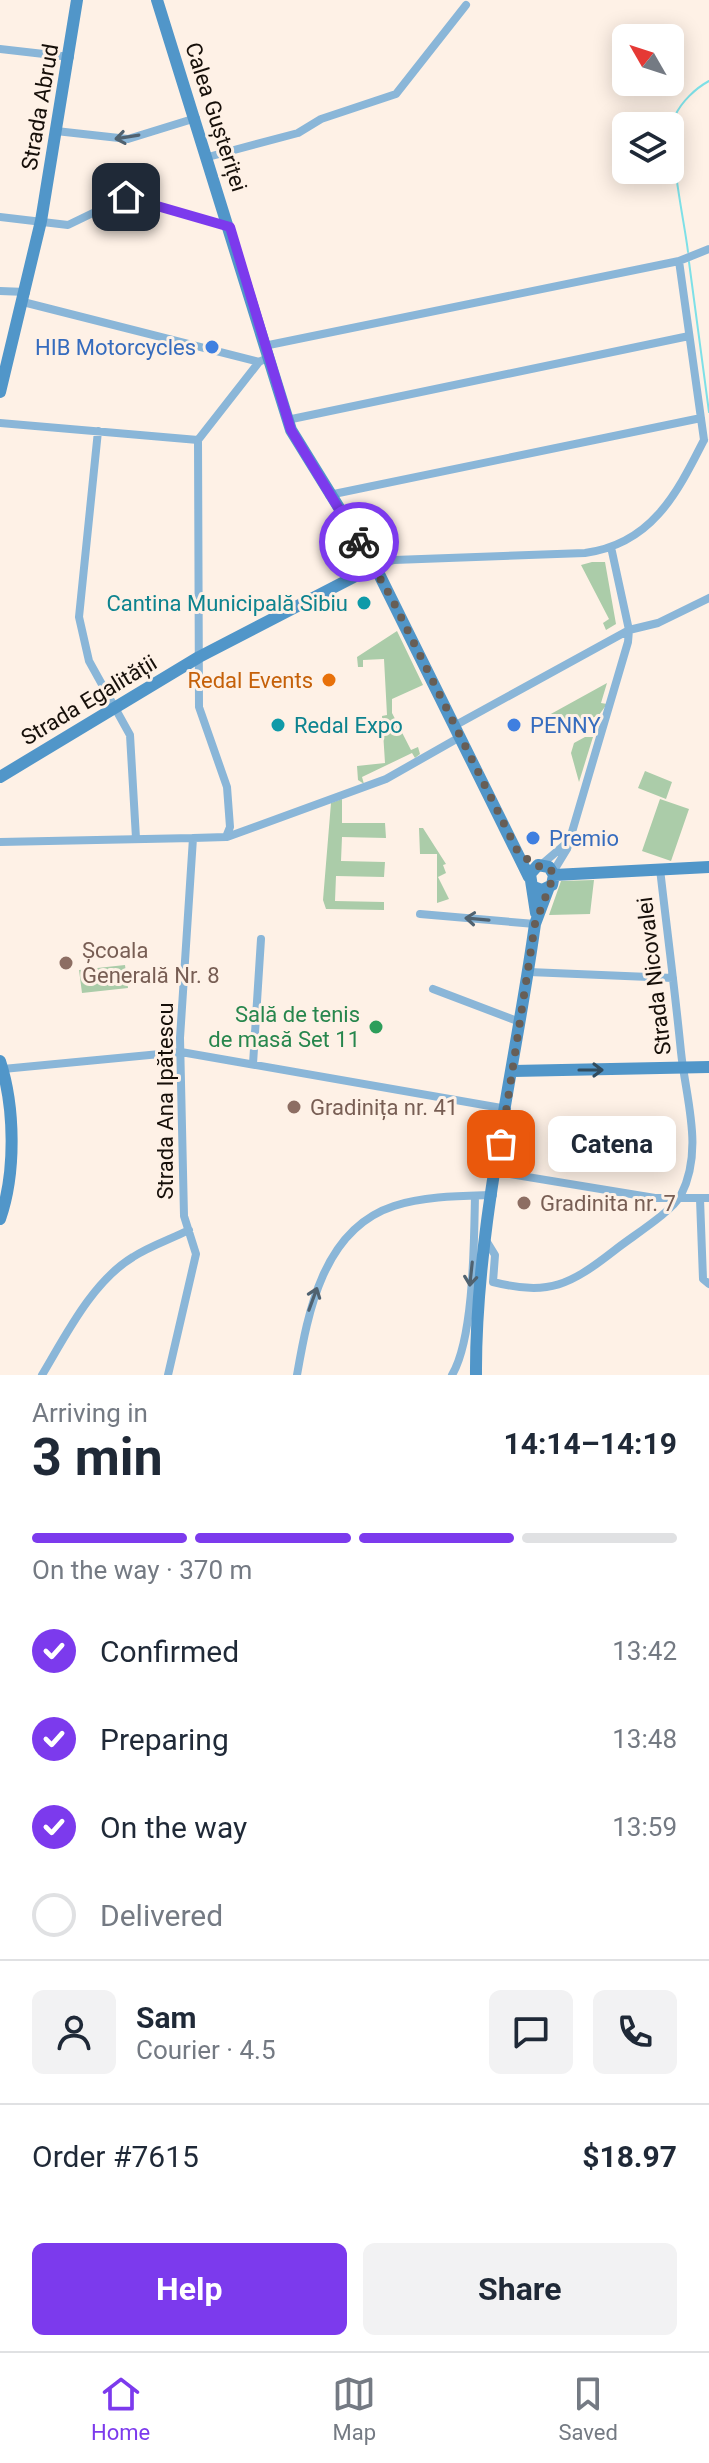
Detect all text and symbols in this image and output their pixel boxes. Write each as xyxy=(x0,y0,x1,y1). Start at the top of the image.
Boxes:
north arrow xyxy=(612,24,684,96)
map controls xyxy=(612,24,684,184)
street label: Calea Gușteriței xyxy=(179,39,252,195)
street label: Strada Abrud xyxy=(17,42,63,172)
button: layers xyxy=(612,112,684,184)
one-way arrow xyxy=(115,131,140,146)
pin xyxy=(92,163,160,231)
icon: home xyxy=(104,175,148,219)
place label: HIB Motorcycles xyxy=(35,335,196,360)
marker: HIB Motorcycles xyxy=(203,338,221,356)
courier xyxy=(319,502,399,582)
icon: bike xyxy=(337,520,381,564)
place label: Cantina Municipală Sibiu xyxy=(106,591,348,616)
marker: Cantina Municipală Sibiu xyxy=(355,594,373,612)
street label: Strada Egalității xyxy=(17,650,162,751)
place label: Redal Events xyxy=(187,668,313,693)
marker: Redal Events xyxy=(320,671,338,689)
place label: Redal Expo xyxy=(294,713,403,738)
place label: PENNY xyxy=(530,713,601,738)
marker: Redal Expo xyxy=(269,716,287,734)
marker: PENNY xyxy=(505,716,523,734)
place label: Premio xyxy=(549,826,619,851)
marker: Premio xyxy=(524,829,542,847)
street label: Strada Nicovalei xyxy=(632,896,676,1056)
one-way arrow xyxy=(464,911,491,926)
place label: Școala Generală Nr. 8 xyxy=(82,938,220,988)
marker: Școala Generală Nr. 8 xyxy=(57,954,75,972)
street label: Strada Ana Ipătescu xyxy=(153,1002,178,1200)
place label: Sală de tenis de masă Set 11 xyxy=(208,1002,360,1052)
marker: Sală de tenis de masă Set 11 xyxy=(367,1018,385,1036)
one-way arrow xyxy=(577,1063,604,1078)
place label: Gradinița nr. 41 xyxy=(310,1095,458,1121)
marker: Gradinița nr. 41 xyxy=(285,1098,303,1116)
pin xyxy=(467,1110,535,1178)
callout: Catena xyxy=(549,1116,677,1172)
icon: bag xyxy=(479,1122,523,1166)
text: Catena xyxy=(571,1129,653,1159)
place label: Gradinita nr. 7 xyxy=(540,1191,676,1216)
marker: Gradinita nr. 7 xyxy=(515,1194,533,1212)
one-way arrow xyxy=(463,1260,478,1287)
one-way arrow xyxy=(307,1287,321,1312)
text: Arriving in xyxy=(32,1398,148,1428)
text: 14:14–14:19 xyxy=(503,1426,677,1461)
text: 3 min xyxy=(32,1427,163,1488)
text: On the way · 370 m xyxy=(32,1555,252,1585)
icon: check xyxy=(32,1629,76,1673)
text: Confirmed xyxy=(100,1634,239,1669)
text: 13:42 xyxy=(612,1636,677,1666)
icon: check xyxy=(32,1717,76,1761)
text: Preparing xyxy=(100,1722,229,1757)
text: 13:48 xyxy=(612,1724,677,1754)
icon: check xyxy=(32,1805,76,1849)
text: On the way xyxy=(100,1810,247,1845)
text: 13:59 xyxy=(612,1812,677,1842)
text: Delivered xyxy=(100,1898,223,1933)
button: person xyxy=(32,1990,116,2074)
button: chat xyxy=(489,1990,573,2074)
button: phone xyxy=(593,1990,677,2074)
text: Sam xyxy=(136,2000,197,2035)
text: Courier · 4.5 xyxy=(136,2035,276,2065)
text: Order #7615 xyxy=(32,2139,199,2174)
text: $18.97 xyxy=(582,2139,677,2174)
button: Help xyxy=(32,2243,347,2335)
button: Share xyxy=(363,2243,677,2335)
tab: Home xyxy=(91,2372,150,2445)
tab: Map xyxy=(332,2372,376,2445)
tab: Saved xyxy=(558,2372,618,2445)

